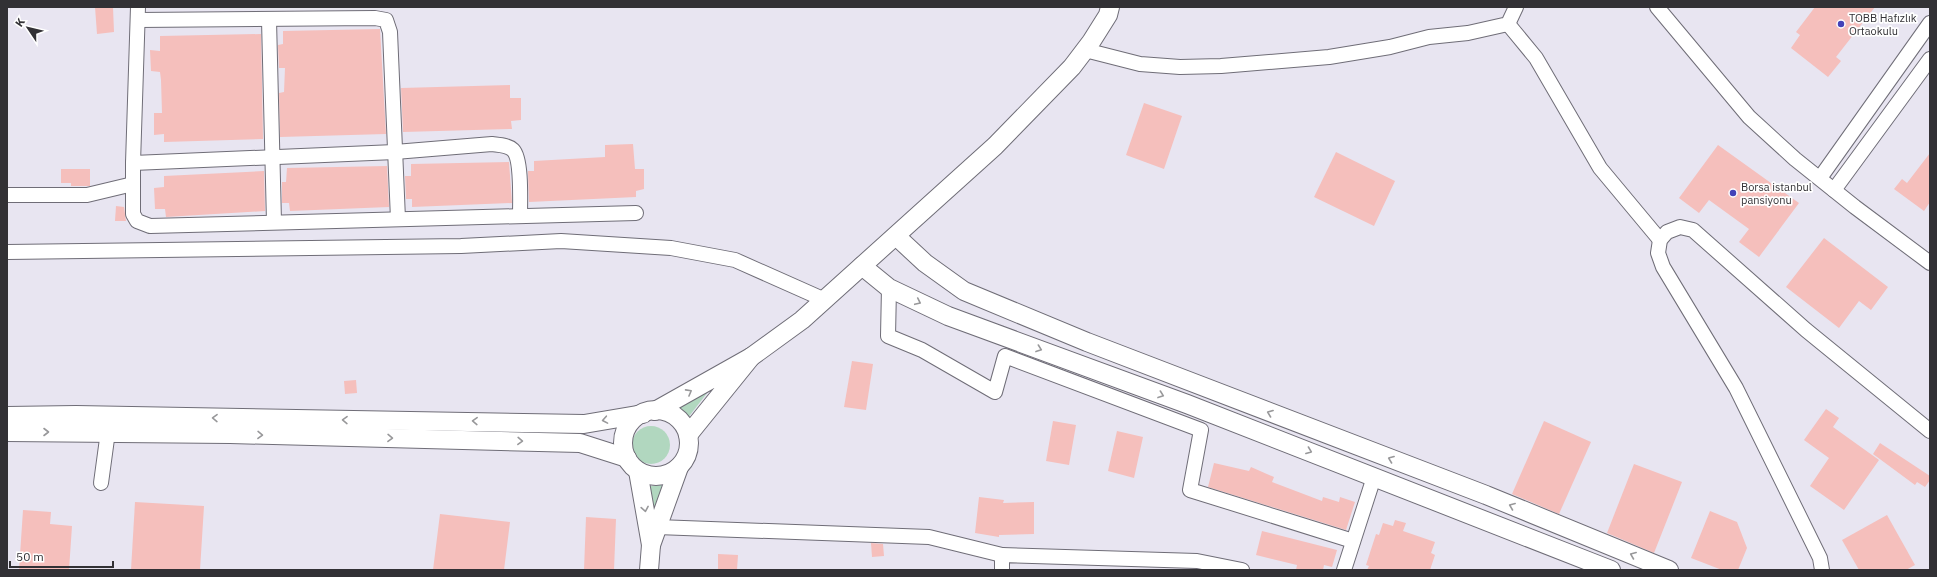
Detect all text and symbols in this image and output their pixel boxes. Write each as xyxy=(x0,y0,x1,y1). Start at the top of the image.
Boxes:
north arrow xyxy=(8,8,48,48)
place label: TOBB Hafızlık Ortaokulu xyxy=(1849,11,1917,38)
text: K xyxy=(12,15,28,29)
marker: TOBB Hafızlık Ortaokulu xyxy=(1836,19,1846,29)
place label: Borsa istanbul pansiyonu xyxy=(1741,180,1812,207)
marker: Borsa istanbul pansiyonu xyxy=(1728,188,1738,198)
one-way arrow xyxy=(914,297,922,305)
one-way arrow xyxy=(1036,345,1043,353)
one-way arrow xyxy=(685,389,692,396)
one-way arrow xyxy=(1158,390,1165,398)
one-way arrow xyxy=(1266,409,1273,417)
one-way arrow xyxy=(212,414,218,422)
one-way arrow xyxy=(342,416,348,424)
one-way arrow xyxy=(601,416,608,424)
one-way arrow xyxy=(472,417,478,425)
one-way arrow xyxy=(43,428,49,436)
one-way arrow xyxy=(257,430,263,439)
one-way arrow xyxy=(387,434,393,442)
one-way arrow xyxy=(517,437,523,445)
one-way arrow xyxy=(1305,447,1312,455)
one-way arrow xyxy=(1388,456,1395,464)
one-way arrow xyxy=(1509,503,1516,511)
one-way arrow xyxy=(640,506,649,513)
scale bar xyxy=(10,543,113,569)
text: 50 m xyxy=(16,549,44,564)
one-way arrow xyxy=(1629,552,1636,560)

